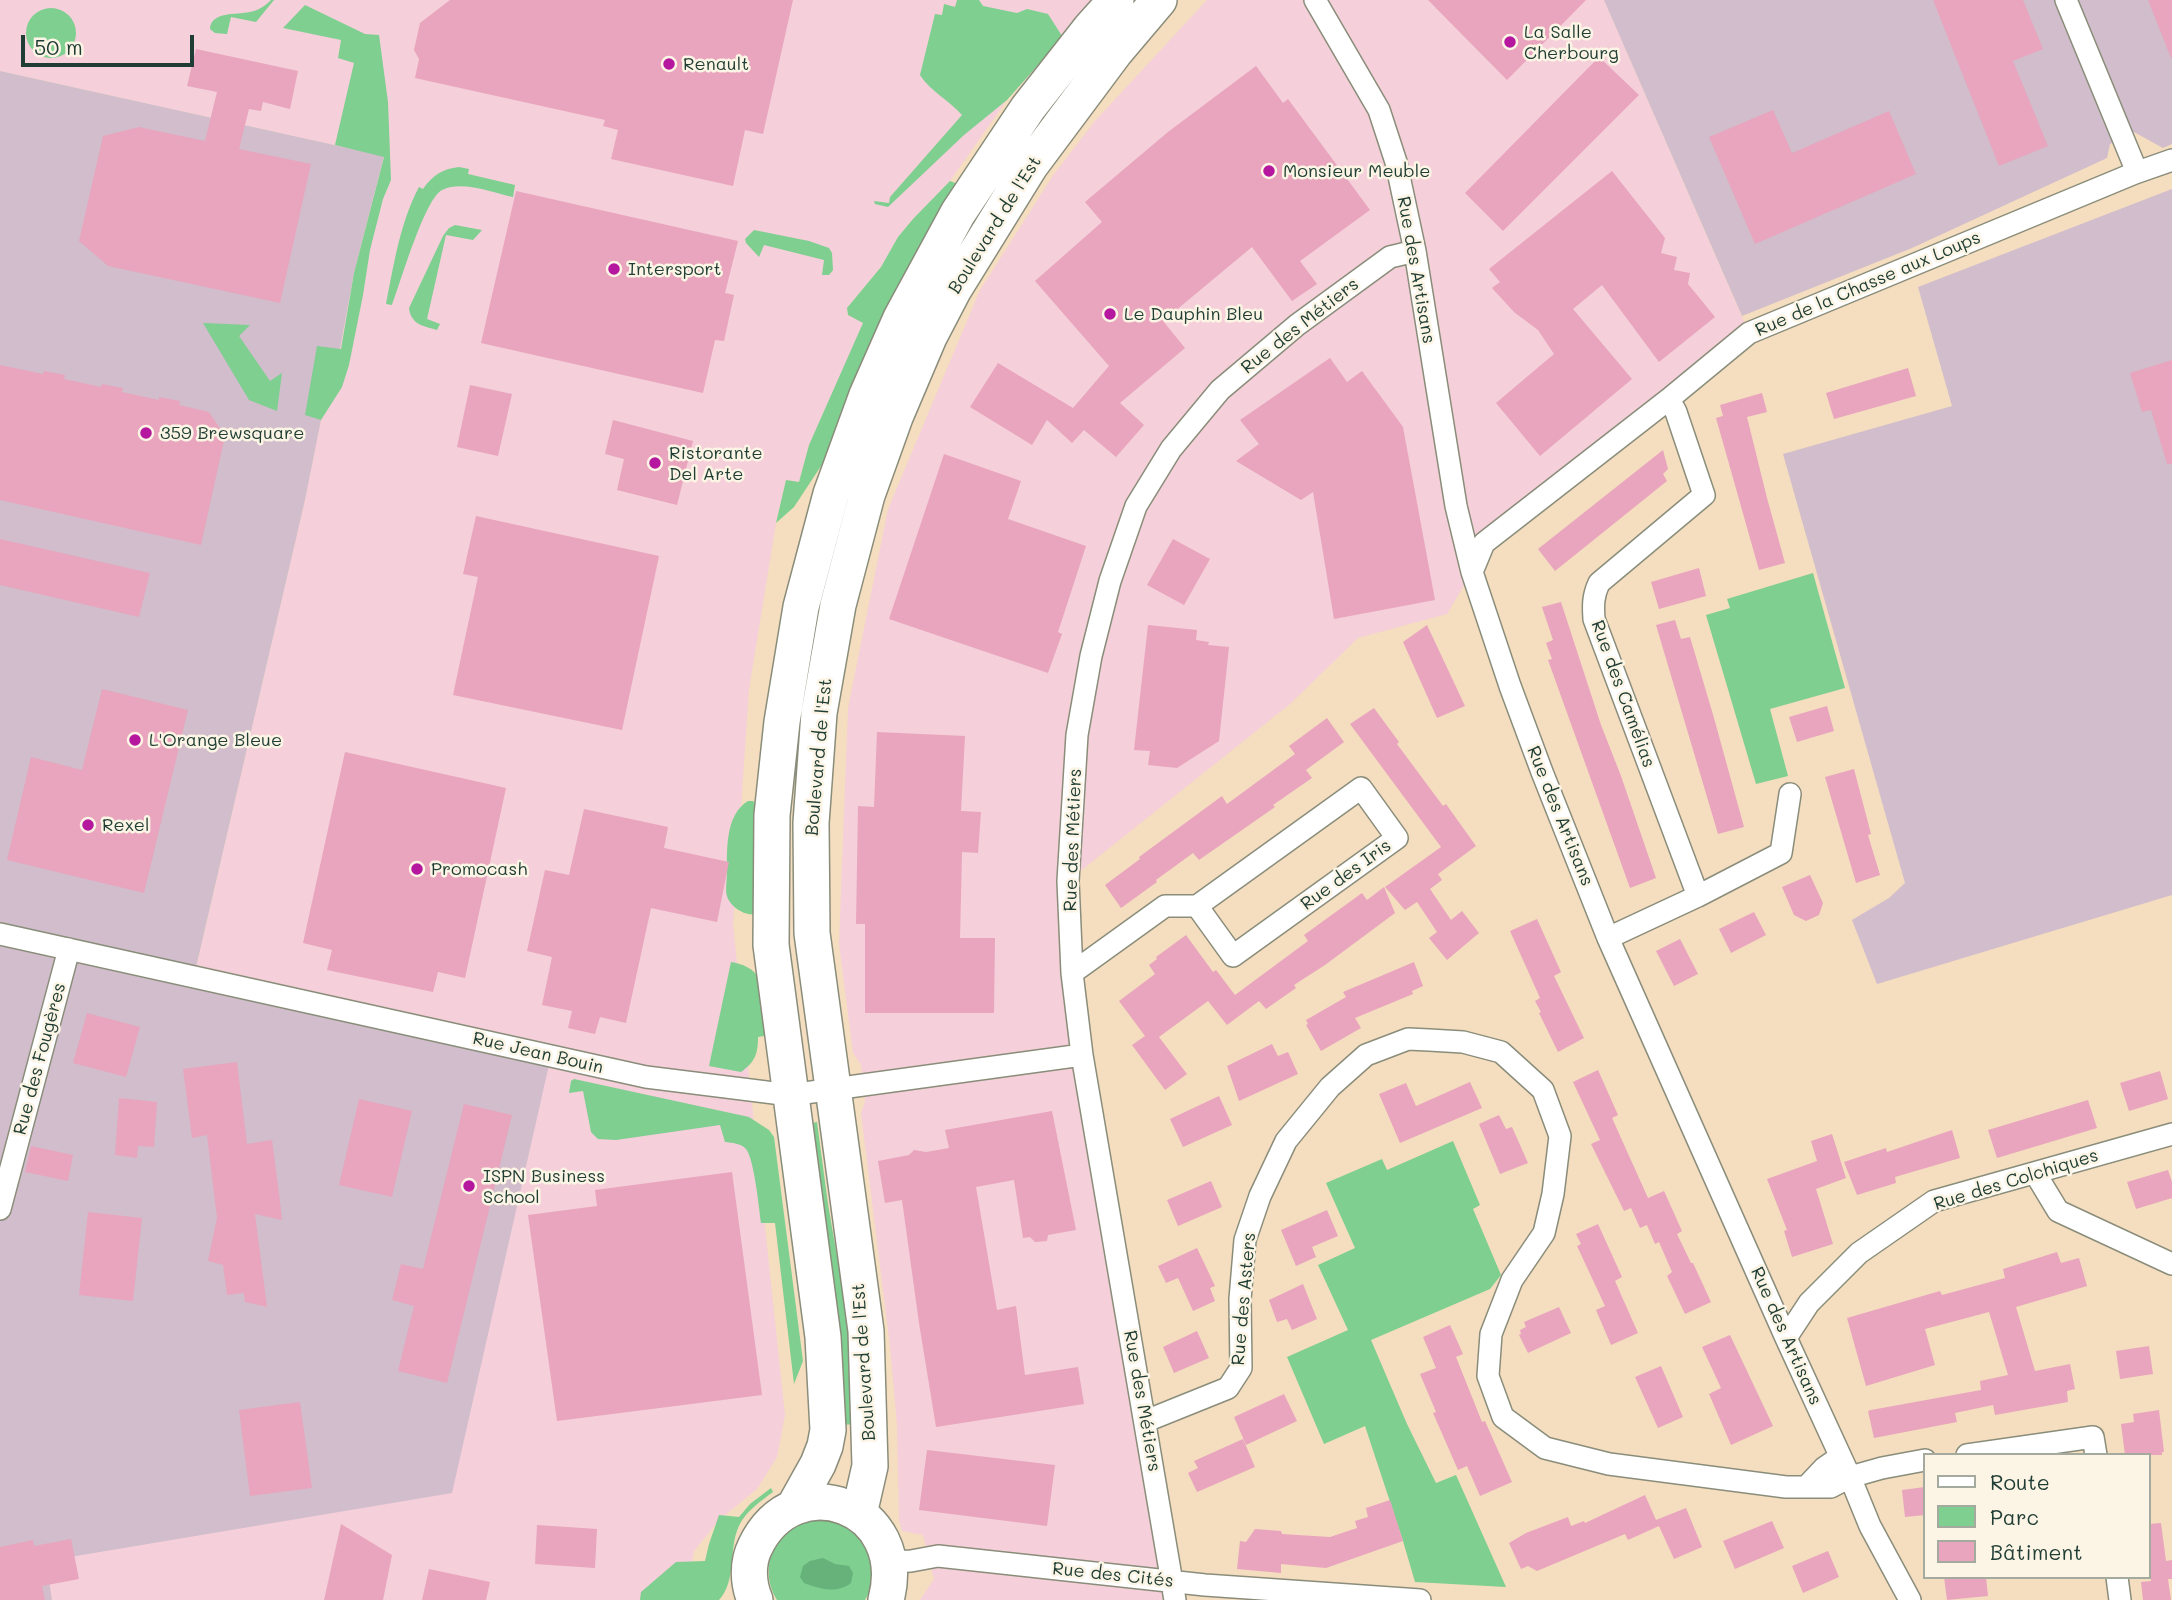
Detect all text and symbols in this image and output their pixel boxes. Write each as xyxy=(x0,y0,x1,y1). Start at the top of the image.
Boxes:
scale bar xyxy=(24,21,198,65)
place label: La Salle Cherbourg xyxy=(1524,21,1619,64)
text: 50 m xyxy=(34,33,83,60)
marker: La Salle Cherbourg xyxy=(1502,34,1518,50)
place label: Renault xyxy=(683,53,749,75)
marker: Renault xyxy=(661,56,677,72)
street label: Boulevard de l'Est xyxy=(944,152,1046,298)
place label: Monsieur Meuble xyxy=(1283,160,1430,182)
marker: Monsieur Meuble xyxy=(1261,163,1277,179)
street label: Rue des Artisans xyxy=(1392,195,1440,345)
street label: Rue de la Chasse aux Loups xyxy=(1752,227,1984,341)
place label: Intersport xyxy=(628,258,721,280)
marker: Intersport xyxy=(606,261,622,277)
street label: Rue des Métiers xyxy=(1237,273,1363,379)
place label: Le Dauphin Bleu xyxy=(1124,303,1263,325)
marker: Le Dauphin Bleu xyxy=(1102,306,1118,322)
place label: 359 Brewsquare xyxy=(160,422,304,444)
marker: 359 Brewsquare xyxy=(138,425,154,441)
place label: Ristorante Del Arte xyxy=(669,442,763,484)
marker: Ristorante Del Arte xyxy=(647,455,663,471)
street label: Rue des Camélias xyxy=(1586,618,1660,770)
street label: Boulevard de l'Est xyxy=(801,677,837,837)
place label: L'Orange Bleue xyxy=(149,729,282,751)
marker: L'Orange Bleue xyxy=(127,732,143,748)
street label: Rue des Artisans xyxy=(1522,743,1598,889)
street label: Rue des Métiers xyxy=(1060,768,1086,912)
place label: Rexel xyxy=(102,814,150,836)
marker: Rexel xyxy=(80,817,96,833)
street label: Rue des Iris xyxy=(1297,835,1395,915)
place label: Promocash xyxy=(431,858,527,880)
marker: Promocash xyxy=(409,861,425,877)
street label: Rue des Fougères xyxy=(9,981,71,1137)
street label: Rue Jean Bouin xyxy=(471,1027,605,1079)
street label: Rue des Colchiques xyxy=(1931,1145,2101,1215)
place label: ISPN Business School xyxy=(483,1165,605,1208)
marker: ISPN Business School xyxy=(461,1178,477,1194)
street label: Rue des Asters xyxy=(1227,1232,1261,1366)
street label: Rue des Artisans xyxy=(1746,1264,1826,1408)
street label: Boulevard de l'Est xyxy=(848,1282,880,1442)
street label: Rue des Métiers xyxy=(1119,1329,1165,1473)
legend xyxy=(1924,1453,2151,1579)
text: Route xyxy=(1990,1468,2050,1495)
text: Parc xyxy=(1990,1503,2039,1530)
text: Bâtiment xyxy=(1990,1538,2082,1565)
street label: Rue des Cités xyxy=(1051,1558,1175,1592)

